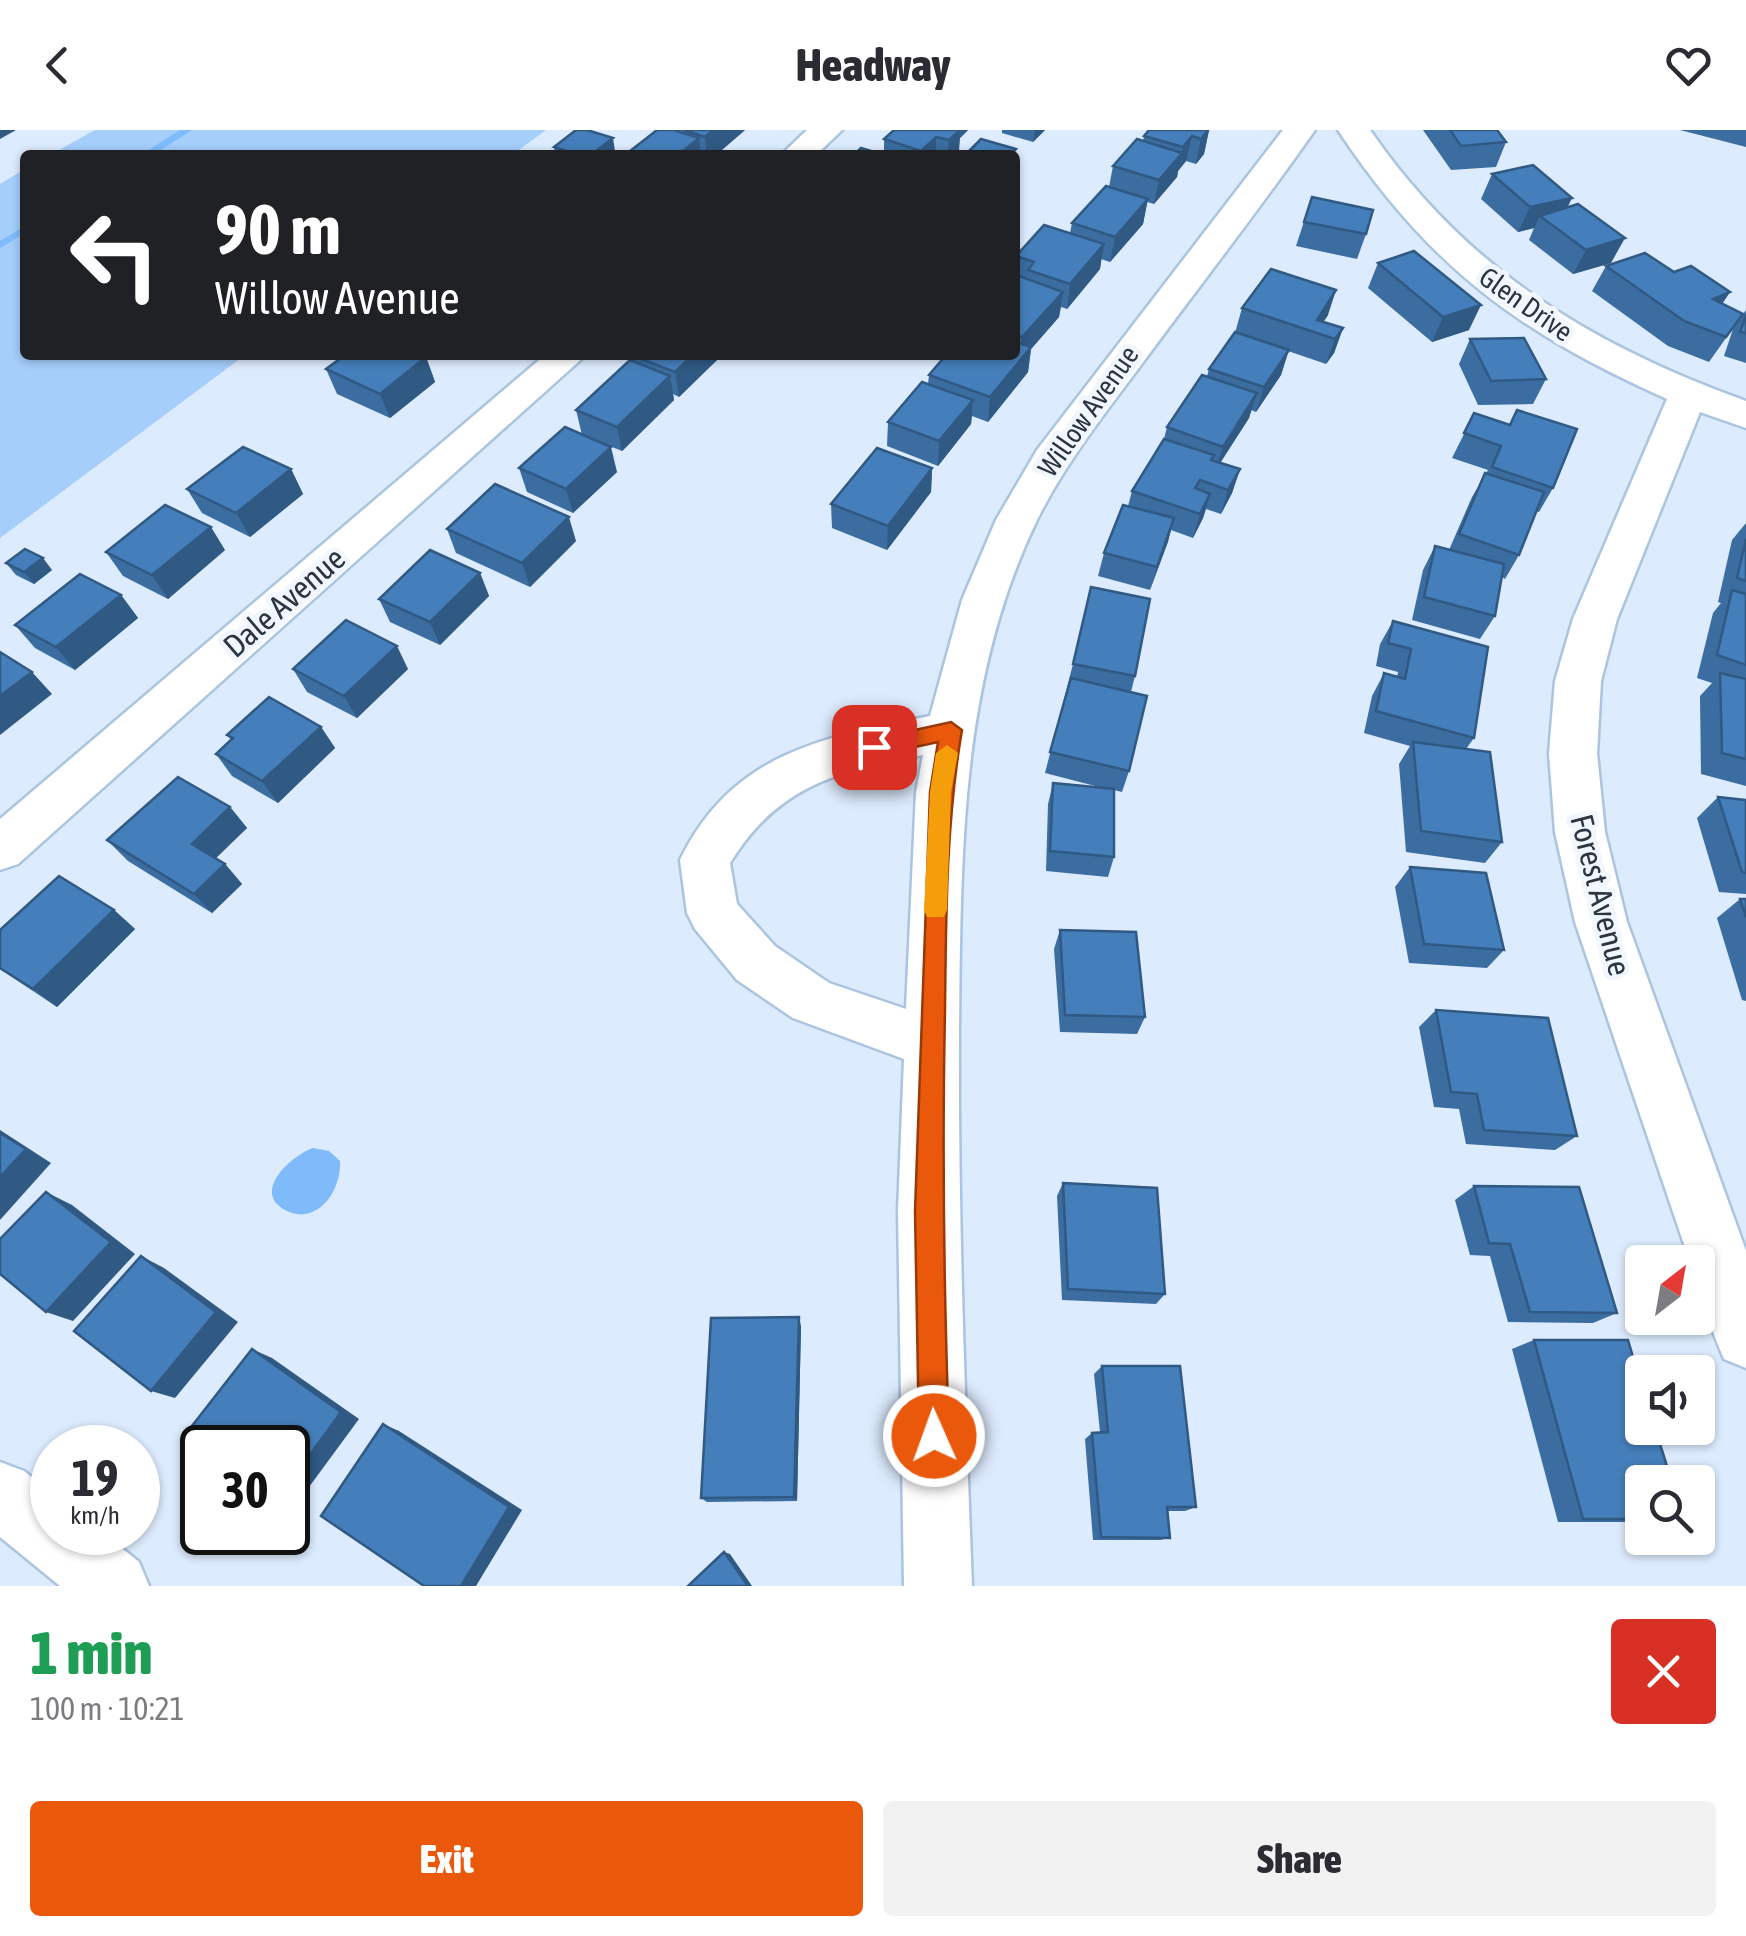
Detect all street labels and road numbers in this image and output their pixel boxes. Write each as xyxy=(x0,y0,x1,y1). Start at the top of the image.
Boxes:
street label: Glen Drive xyxy=(1473,260,1579,348)
street label: Willow Avenue xyxy=(1031,339,1145,483)
street label: Dale Avenue xyxy=(216,539,352,665)
street label: Forest Avenue xyxy=(1563,811,1639,979)

